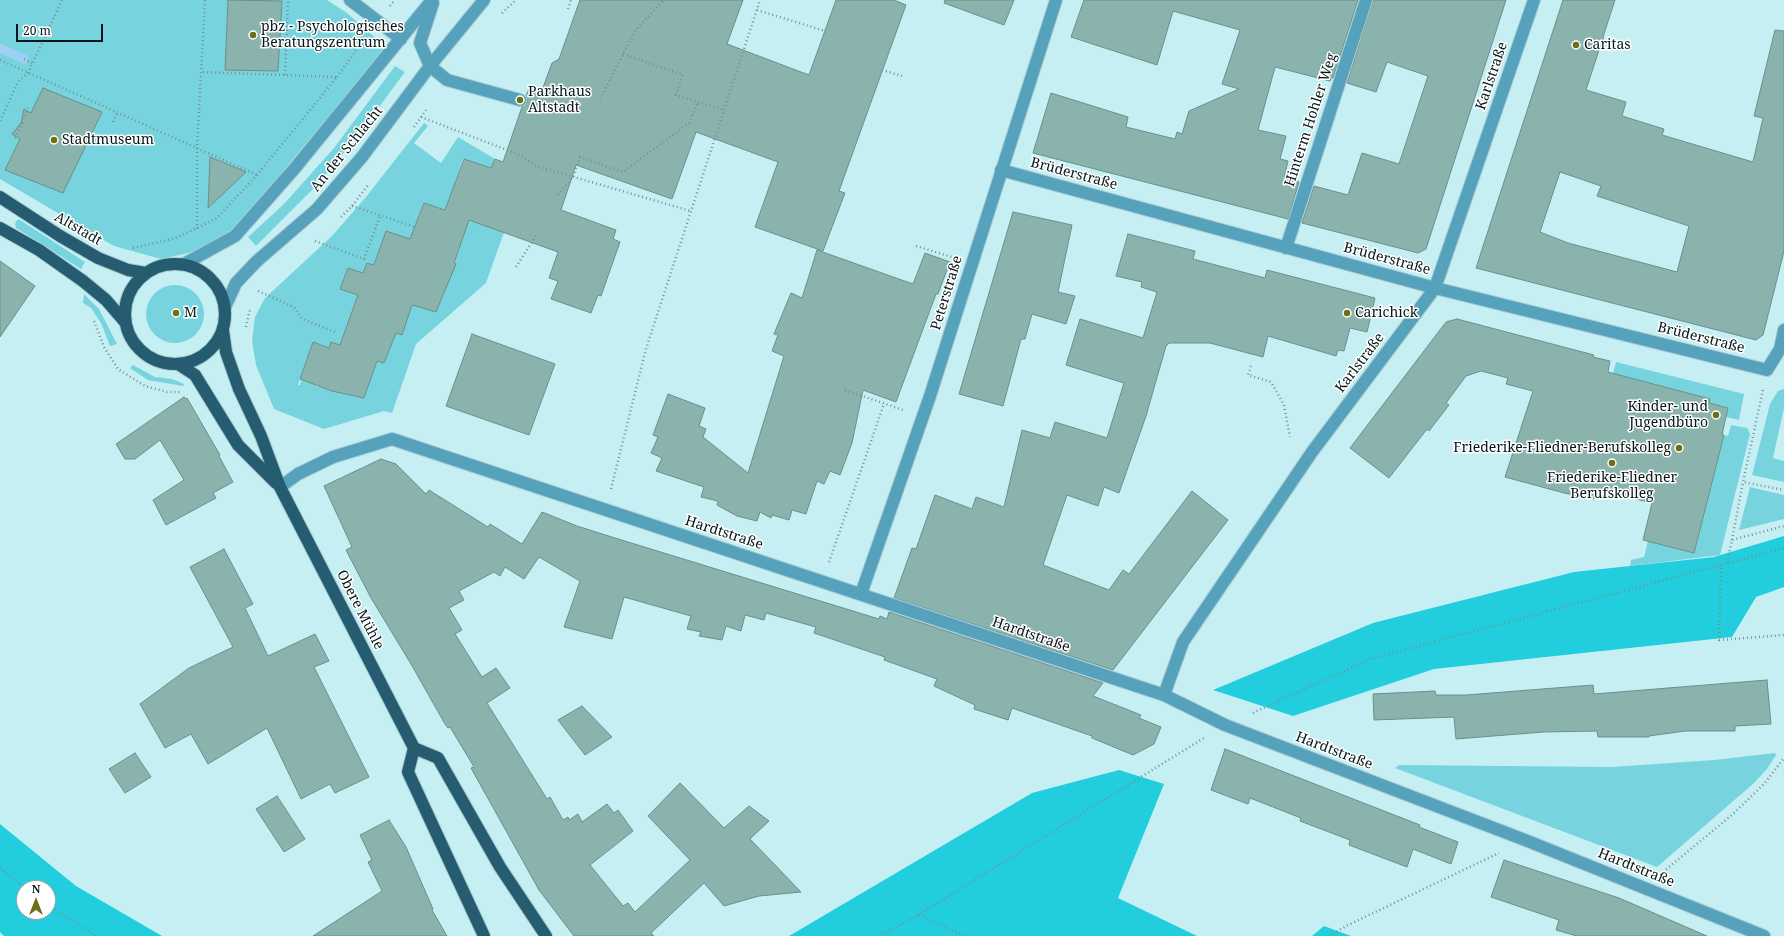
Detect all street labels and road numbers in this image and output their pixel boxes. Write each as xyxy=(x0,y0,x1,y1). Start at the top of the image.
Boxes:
street label: Karlstraße xyxy=(1473,40,1511,112)
street label: Hinterm Hohler Weg xyxy=(1281,51,1341,189)
street label: An der Schlacht xyxy=(307,103,387,195)
street label: Brüderstraße xyxy=(1029,154,1119,194)
street label: Altstadt xyxy=(51,209,105,249)
street label: Brüderstraße xyxy=(1342,239,1432,279)
street label: Peterstraße xyxy=(928,254,966,332)
street label: Brüderstraße xyxy=(1656,319,1746,357)
street label: Karlstraße xyxy=(1332,330,1388,396)
street label: Hardtstraße xyxy=(683,512,765,554)
street label: Obere Mühle xyxy=(333,567,387,653)
street label: Hardtstraße xyxy=(990,614,1072,656)
street label: Hardtstraße xyxy=(1293,729,1375,773)
street label: Hardtstraße xyxy=(1595,845,1677,891)

